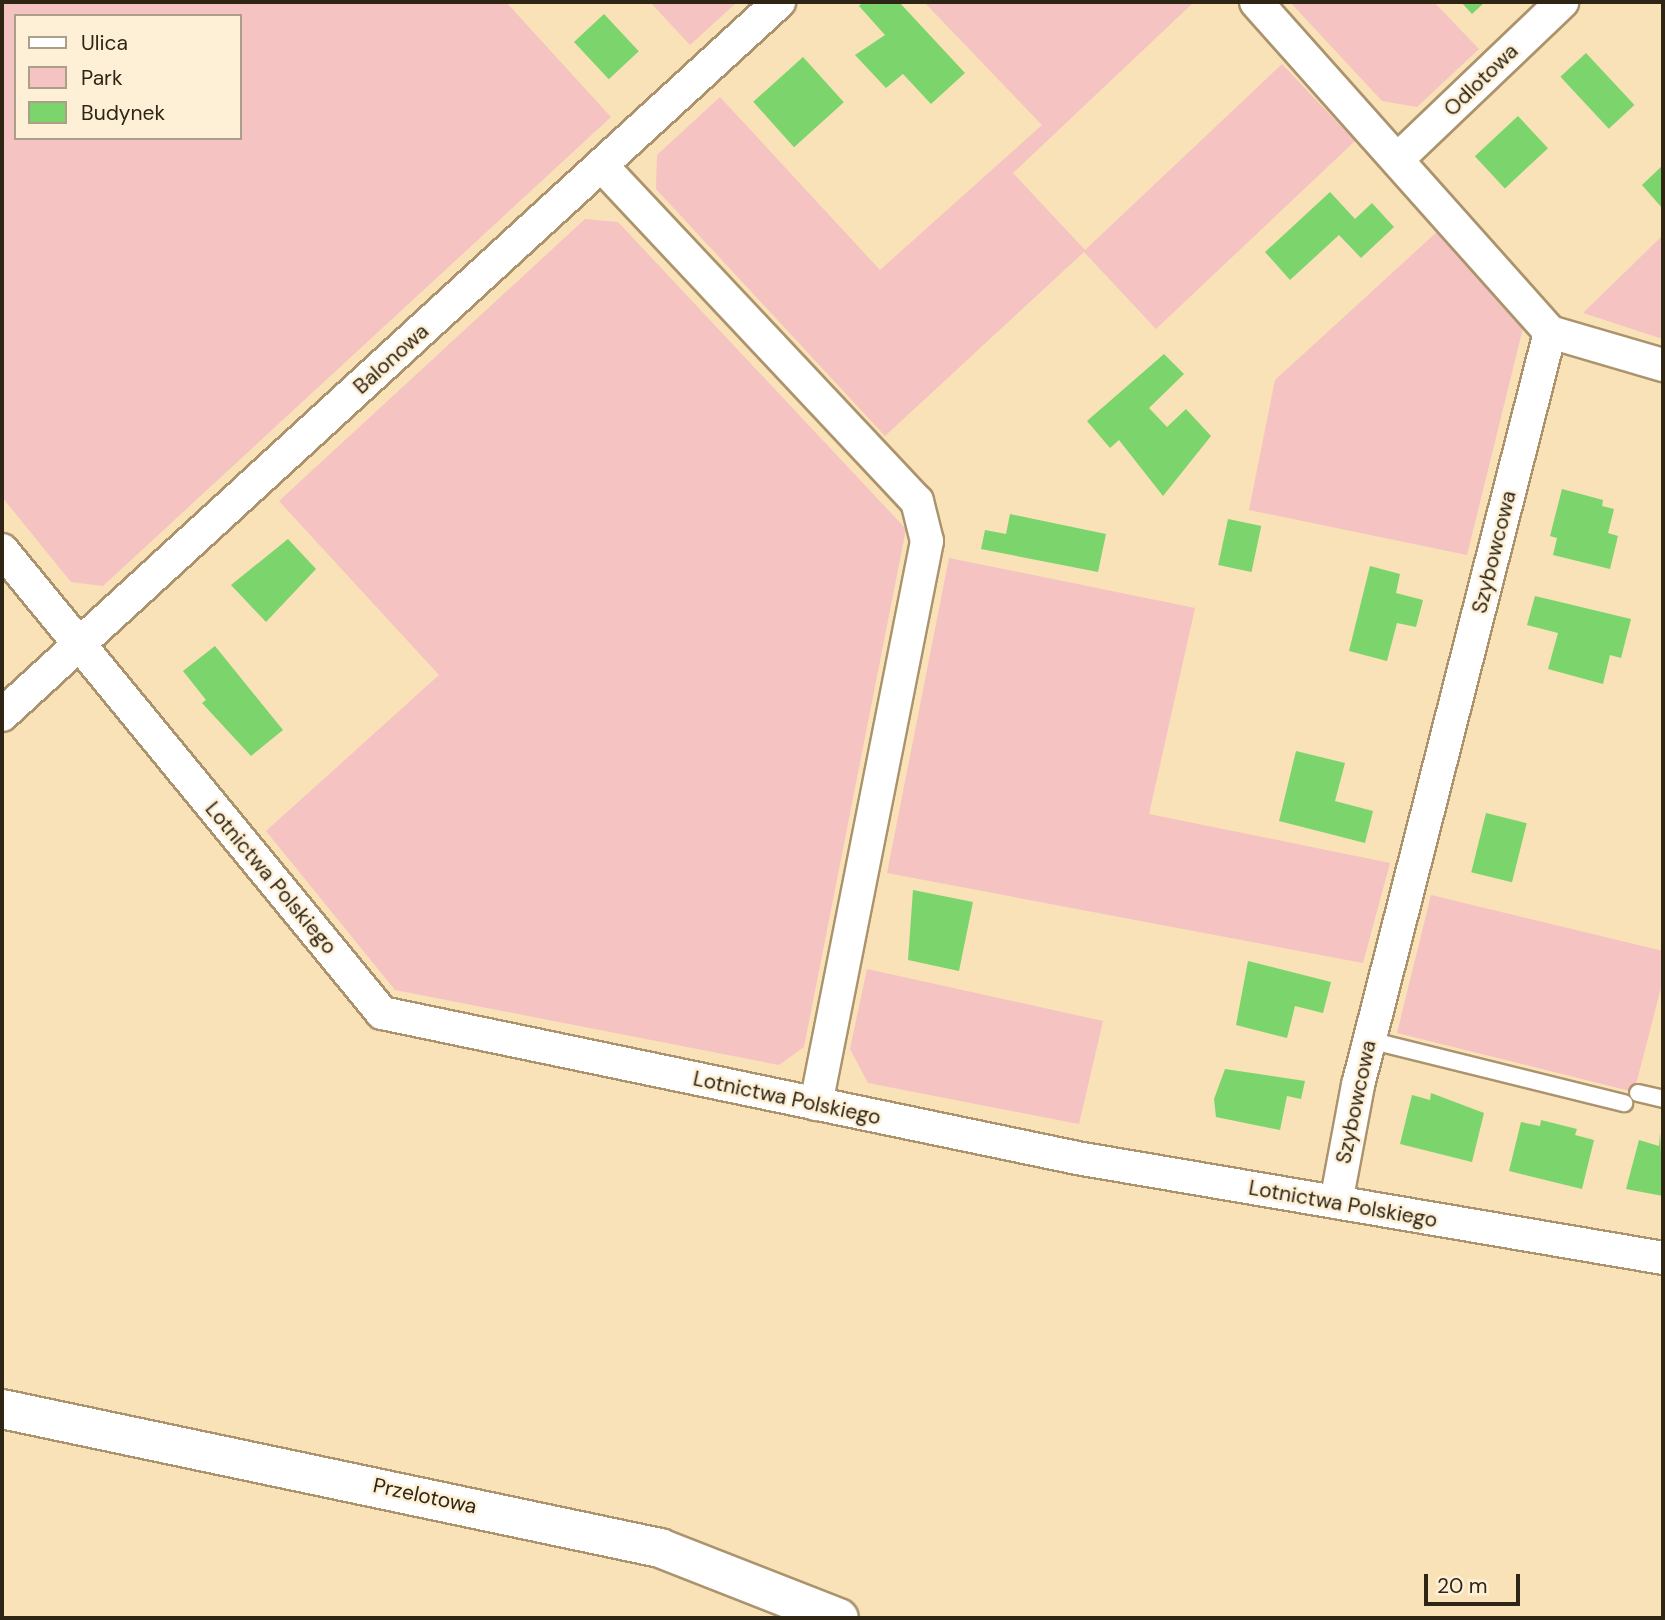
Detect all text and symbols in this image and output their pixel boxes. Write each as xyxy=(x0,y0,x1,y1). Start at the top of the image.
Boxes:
legend xyxy=(14,14,242,140)
text: Ulica xyxy=(81,29,128,57)
street label: Odlotowa xyxy=(1439,39,1523,121)
text: Park xyxy=(81,64,122,92)
text: Budynek xyxy=(81,99,165,127)
street label: Balonowa xyxy=(348,319,434,399)
street label: Szybowcowa xyxy=(1467,488,1521,616)
street label: Lotnictwa Polskiego xyxy=(200,797,342,959)
street label: Szybowcowa xyxy=(1331,1038,1381,1166)
street label: Lotnictwa Polskiego xyxy=(691,1066,883,1130)
street label: Lotnictwa Polskiego xyxy=(1247,1175,1439,1233)
street label: Przelotowa xyxy=(371,1473,479,1519)
scale bar xyxy=(1427,1560,1523,1604)
text: 20 m xyxy=(1437,1572,1488,1600)

